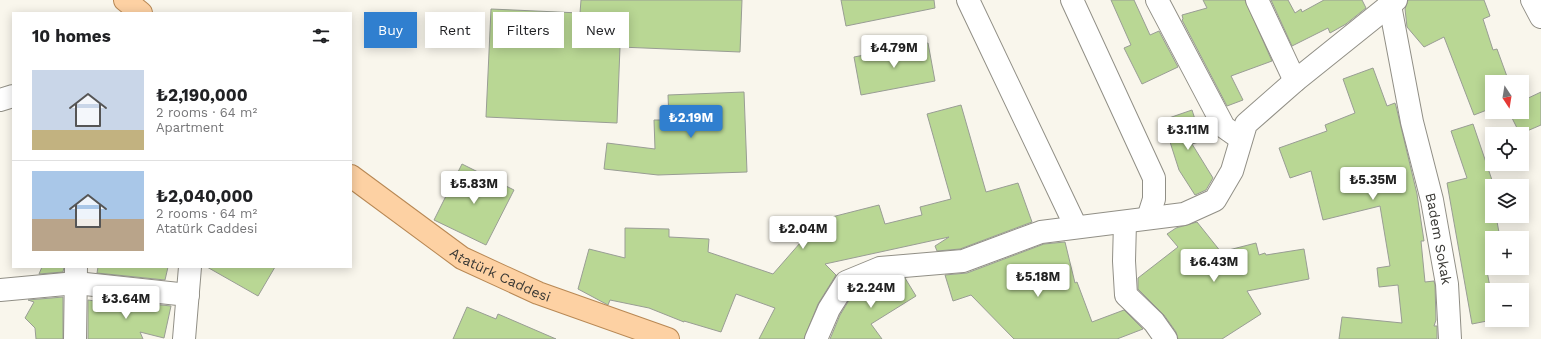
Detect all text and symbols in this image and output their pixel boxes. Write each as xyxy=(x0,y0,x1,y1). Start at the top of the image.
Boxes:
chip: Buy xyxy=(364,12,417,48)
chip: Rent xyxy=(425,12,485,48)
chip: Filters xyxy=(493,12,564,48)
chip: New xyxy=(572,12,629,48)
icon: filters xyxy=(310,25,332,47)
text: 10 homes xyxy=(32,26,111,46)
pin: ₺4.79M xyxy=(861,35,927,69)
text: ₺4.79M xyxy=(870,40,918,55)
north arrow xyxy=(1485,75,1529,119)
map controls xyxy=(1485,75,1529,327)
text: ₺2,190,000 xyxy=(156,85,248,105)
icon: home xyxy=(64,86,112,134)
text: 2 rooms · 64 m² xyxy=(156,105,257,120)
pin: ₺2.19M xyxy=(658,105,724,139)
text: ₺2.19M xyxy=(669,110,713,125)
pin: ₺3.11M xyxy=(1155,117,1221,151)
text: Apartment xyxy=(156,120,224,135)
text: ₺3.11M xyxy=(1167,122,1209,137)
button: locate xyxy=(1485,127,1529,171)
pin: ₺5.35M xyxy=(1340,167,1406,201)
pin: ₺5.83M xyxy=(441,171,507,205)
text: ₺5.35M xyxy=(1349,172,1397,187)
text: ₺5.83M xyxy=(450,176,498,191)
button: layers xyxy=(1485,179,1529,223)
text: ₺2,040,000 xyxy=(156,186,253,206)
icon: home xyxy=(64,187,112,235)
street label: Badem Sokak xyxy=(1422,191,1455,286)
text: 2 rooms · 64 m² xyxy=(156,206,257,221)
pin: ₺2.04M xyxy=(770,216,836,250)
text: Atatürk Caddesi xyxy=(156,221,257,236)
text: ₺2.04M xyxy=(778,221,828,236)
button: + xyxy=(1485,231,1529,275)
street label: Atatürk Caddesi xyxy=(447,244,553,305)
pin: ₺6.43M xyxy=(1181,249,1247,283)
text: ₺6.43M xyxy=(1190,254,1238,269)
pin: ₺5.18M xyxy=(1005,264,1071,298)
text: ₺5.18M xyxy=(1016,269,1060,284)
pin: ₺2.24M xyxy=(838,275,904,309)
text: ₺2.24M xyxy=(847,280,895,295)
button: − xyxy=(1485,283,1529,327)
pin: ₺3.64M xyxy=(93,286,159,320)
text: ₺3.64M xyxy=(102,291,150,306)

